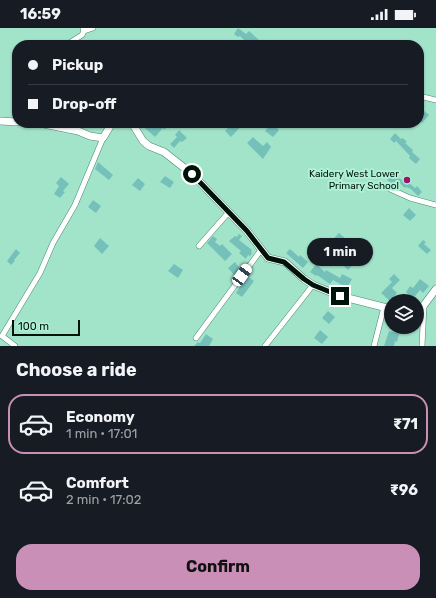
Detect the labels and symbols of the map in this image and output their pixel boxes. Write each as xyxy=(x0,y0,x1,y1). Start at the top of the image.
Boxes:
route start xyxy=(183,165,201,183)
place label: Kaidery West Lower Primary School xyxy=(309,168,399,192)
marker: Kaidery West Lower Primary School xyxy=(402,175,412,185)
callout: 1 min xyxy=(307,238,373,266)
car xyxy=(230,262,254,288)
route end xyxy=(331,287,349,305)
scale bar xyxy=(12,318,80,337)

